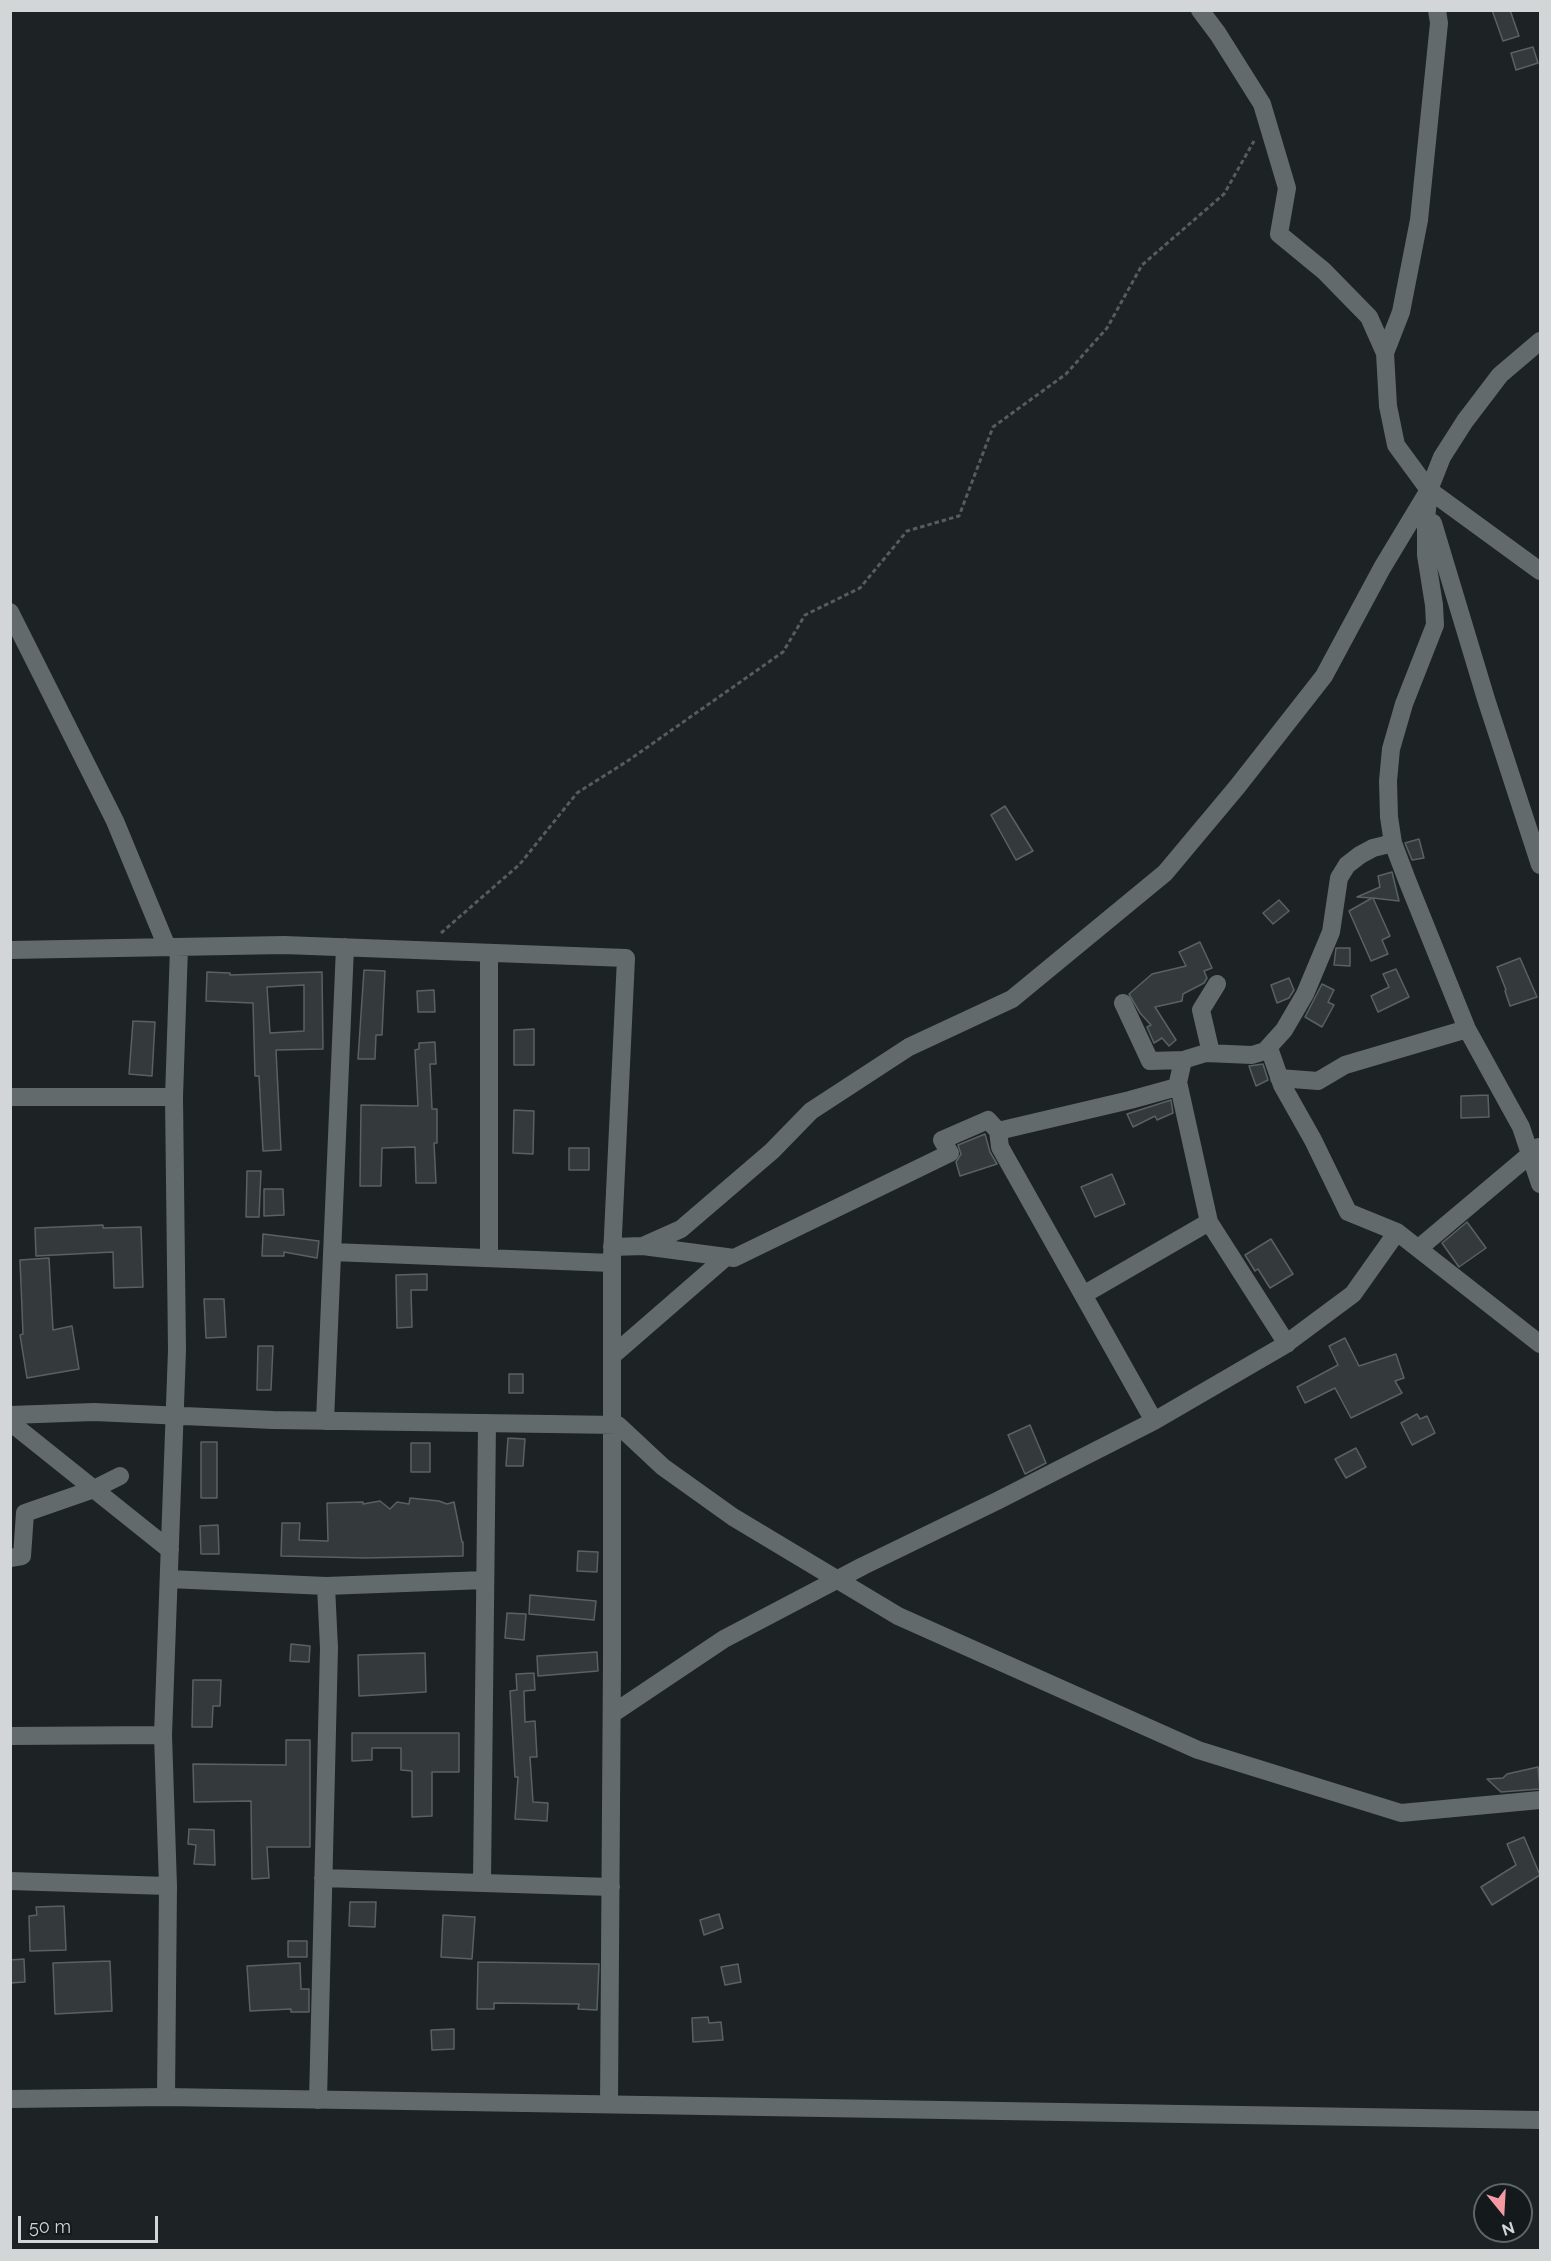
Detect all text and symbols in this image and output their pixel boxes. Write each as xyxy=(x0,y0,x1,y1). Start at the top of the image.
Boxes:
north arrow xyxy=(1473,2183,1533,2243)
scale bar xyxy=(21,2204,160,2242)
text: 50 m xyxy=(29,2216,71,2237)
text: N xyxy=(1499,2218,1517,2240)

